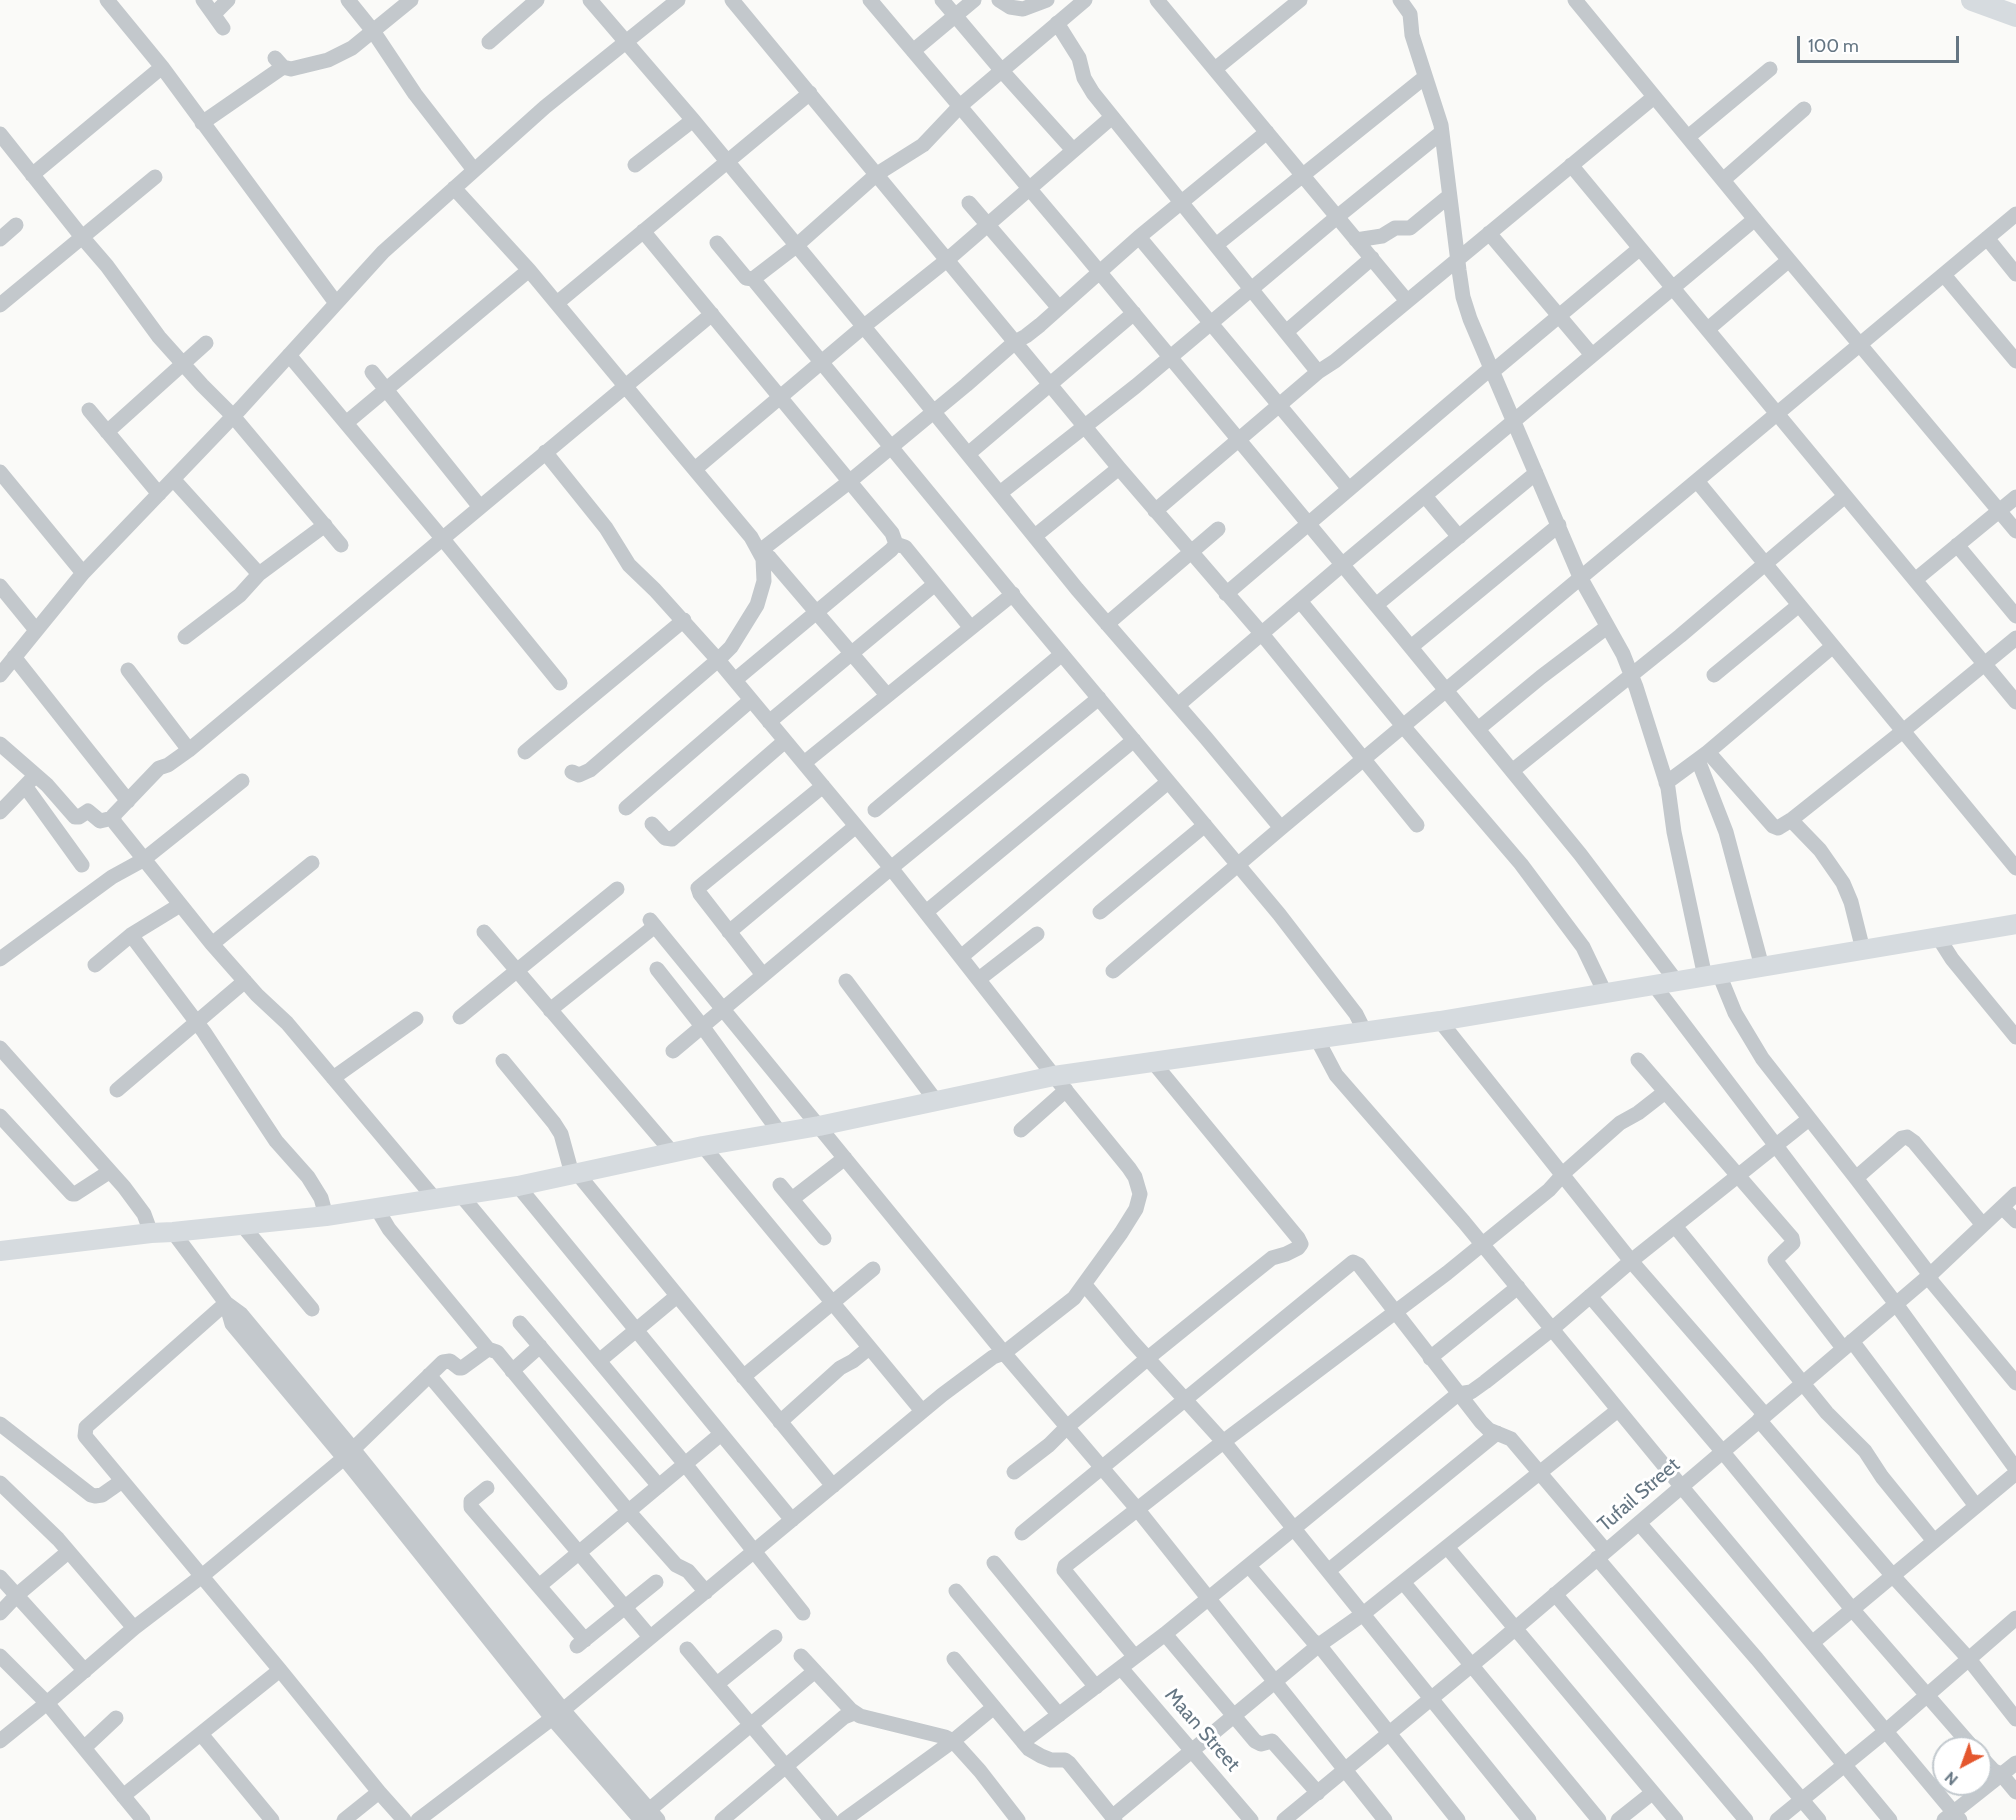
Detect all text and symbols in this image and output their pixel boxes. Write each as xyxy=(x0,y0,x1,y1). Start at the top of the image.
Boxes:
scale bar xyxy=(1800,24,1962,62)
text: 100 m xyxy=(1808,35,1859,57)
street label: Tufail Street xyxy=(1593,1453,1685,1537)
street label: Maan Street xyxy=(1159,1683,1245,1777)
north arrow xyxy=(1932,1736,1992,1796)
text: N xyxy=(1941,1768,1962,1789)

